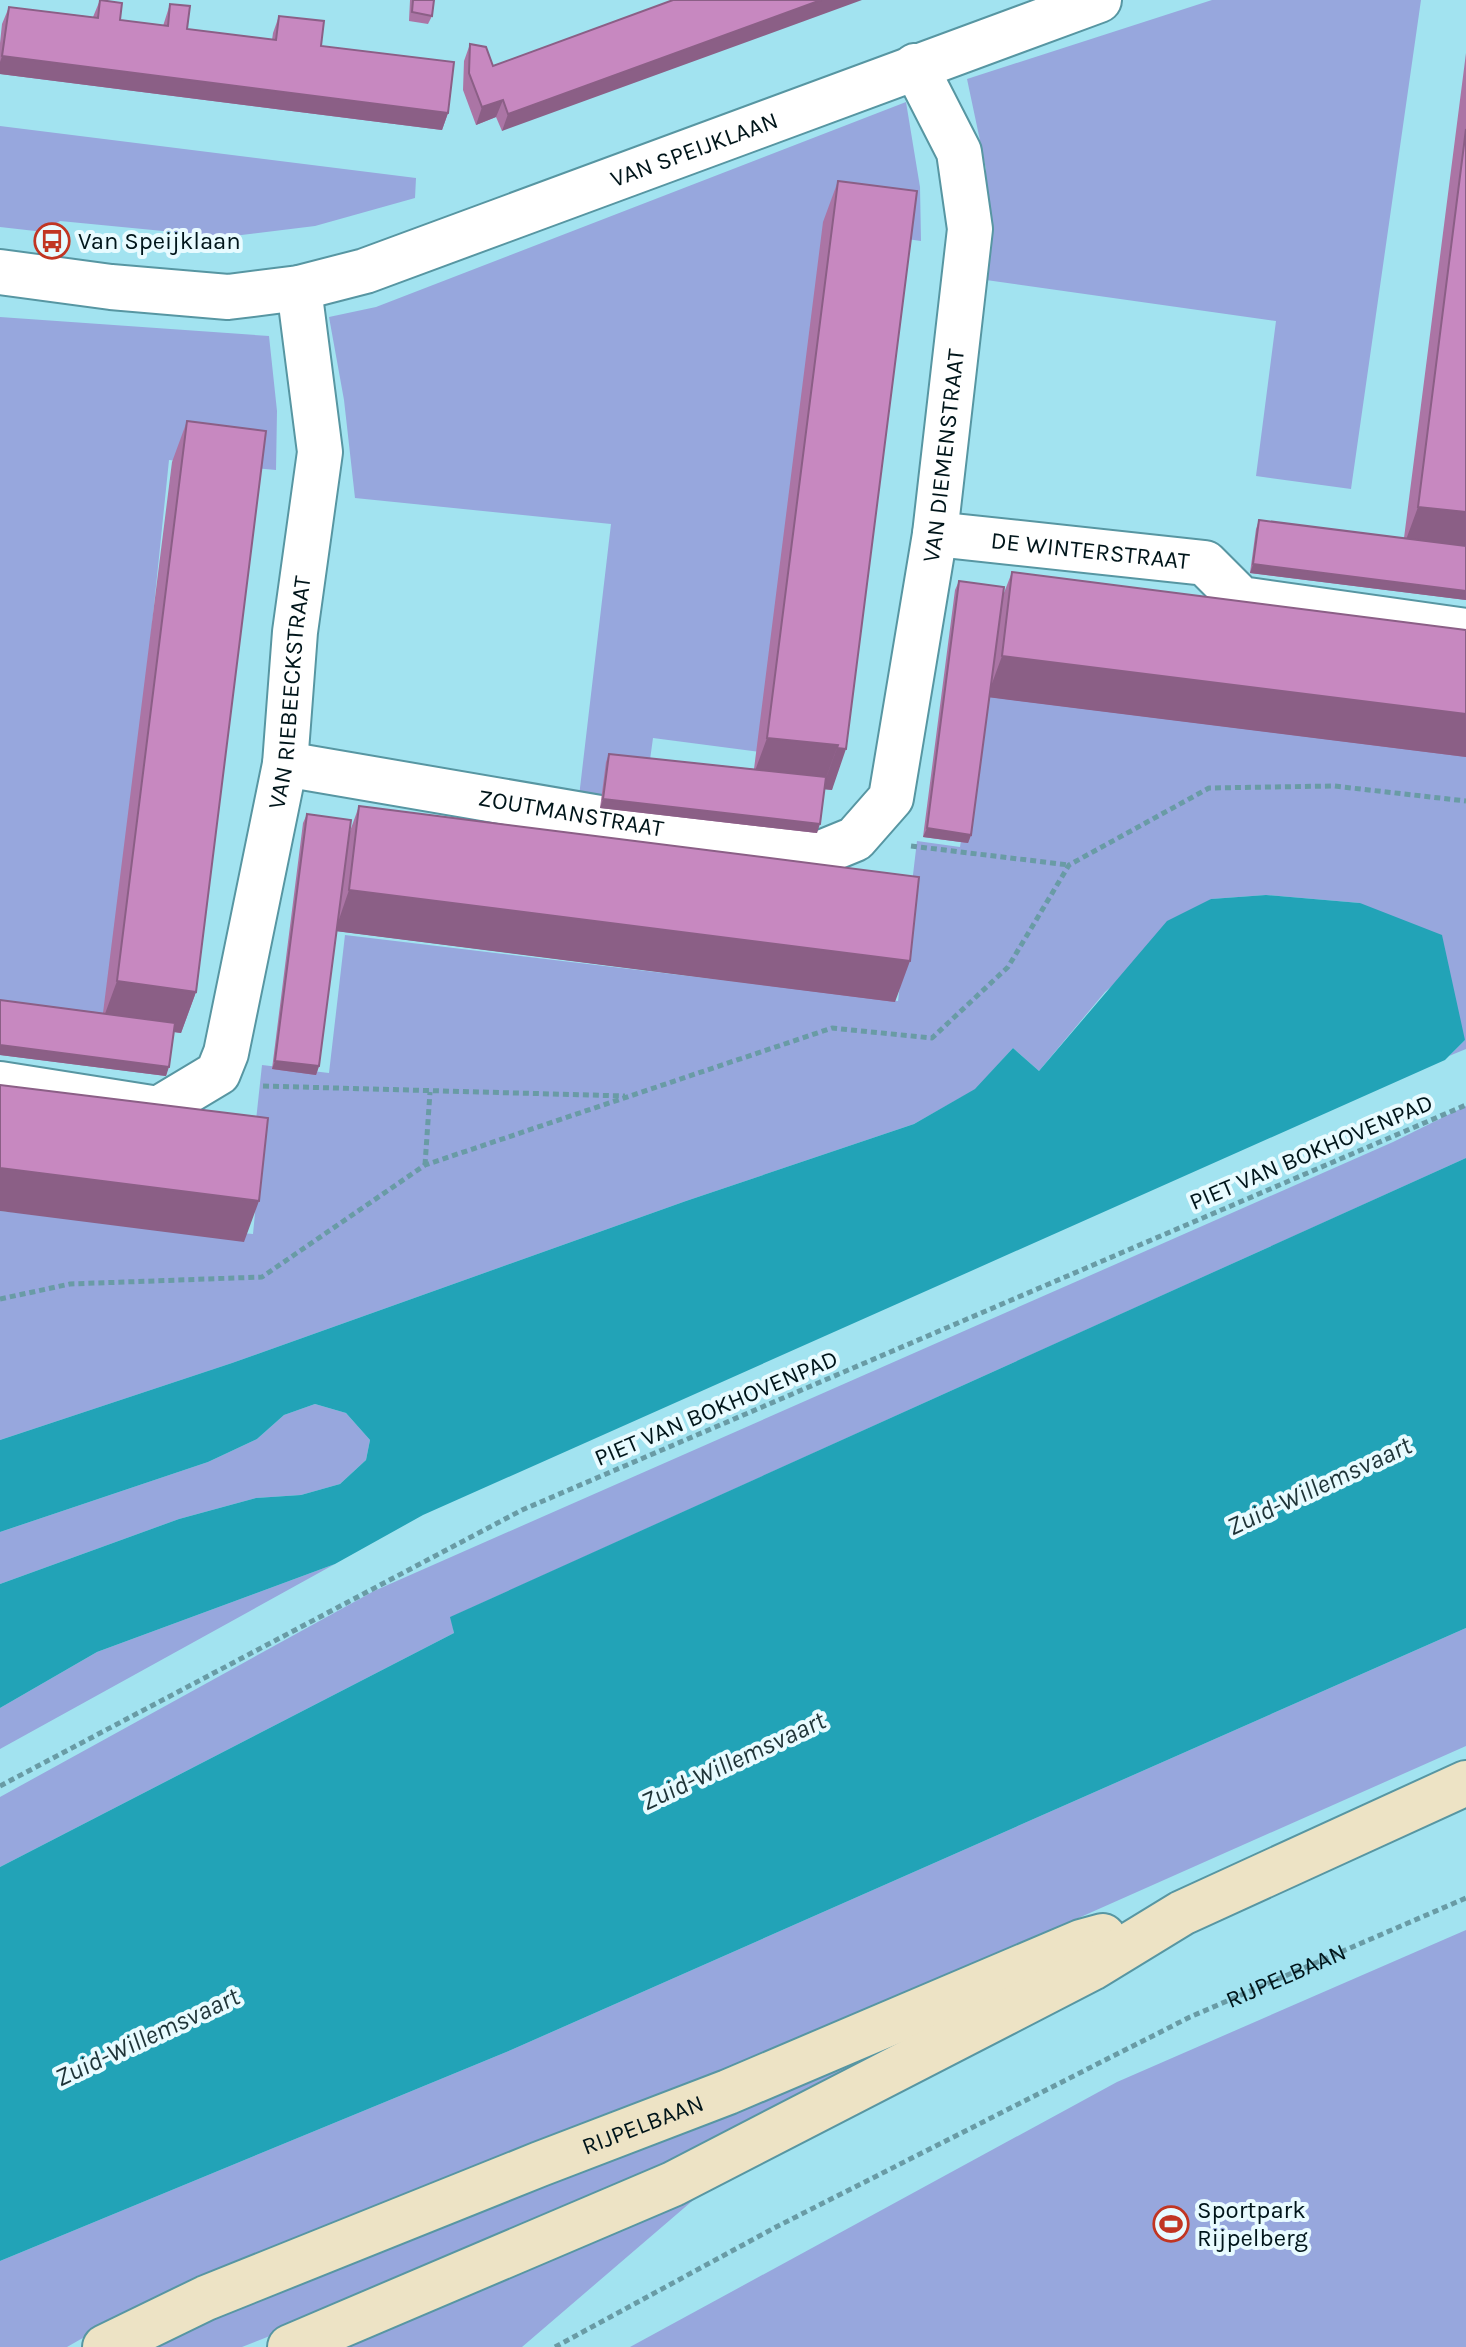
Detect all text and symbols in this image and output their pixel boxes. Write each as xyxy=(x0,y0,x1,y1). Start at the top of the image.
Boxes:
street label: VAN SPEIJKLAAN xyxy=(607,106,782,193)
bus stop icon: Van Speijklaan xyxy=(33,222,71,260)
place label: Van Speijklaan xyxy=(78,227,241,255)
street label: VAN DIEMENSTRAAT xyxy=(917,347,970,564)
street label: DE WINTERSTRAAT xyxy=(989,526,1191,575)
street label: VAN RIEBEECKSTRAAT xyxy=(262,574,317,812)
street label: ZOUTMANSTRAAT xyxy=(476,783,666,843)
street label: PIET VAN BOKHOVENPAD xyxy=(1185,1088,1437,1216)
street label: PIET VAN BOKHOVENPAD xyxy=(590,1344,842,1472)
water label: Zuid-Willemsvaart xyxy=(1222,1429,1417,1542)
water label: Zuid-Willemsvaart xyxy=(636,1704,831,1817)
street label: RIJPELBAAN xyxy=(1221,1937,1350,2014)
water label: Zuid-Willemsvaart xyxy=(50,1980,245,2093)
street label: RIJPELBAAN xyxy=(578,2089,707,2161)
place label: Sportpark Rijpelberg xyxy=(1197,2196,1308,2252)
sports icon: Sportpark Rijpelberg xyxy=(1152,2205,1190,2243)

